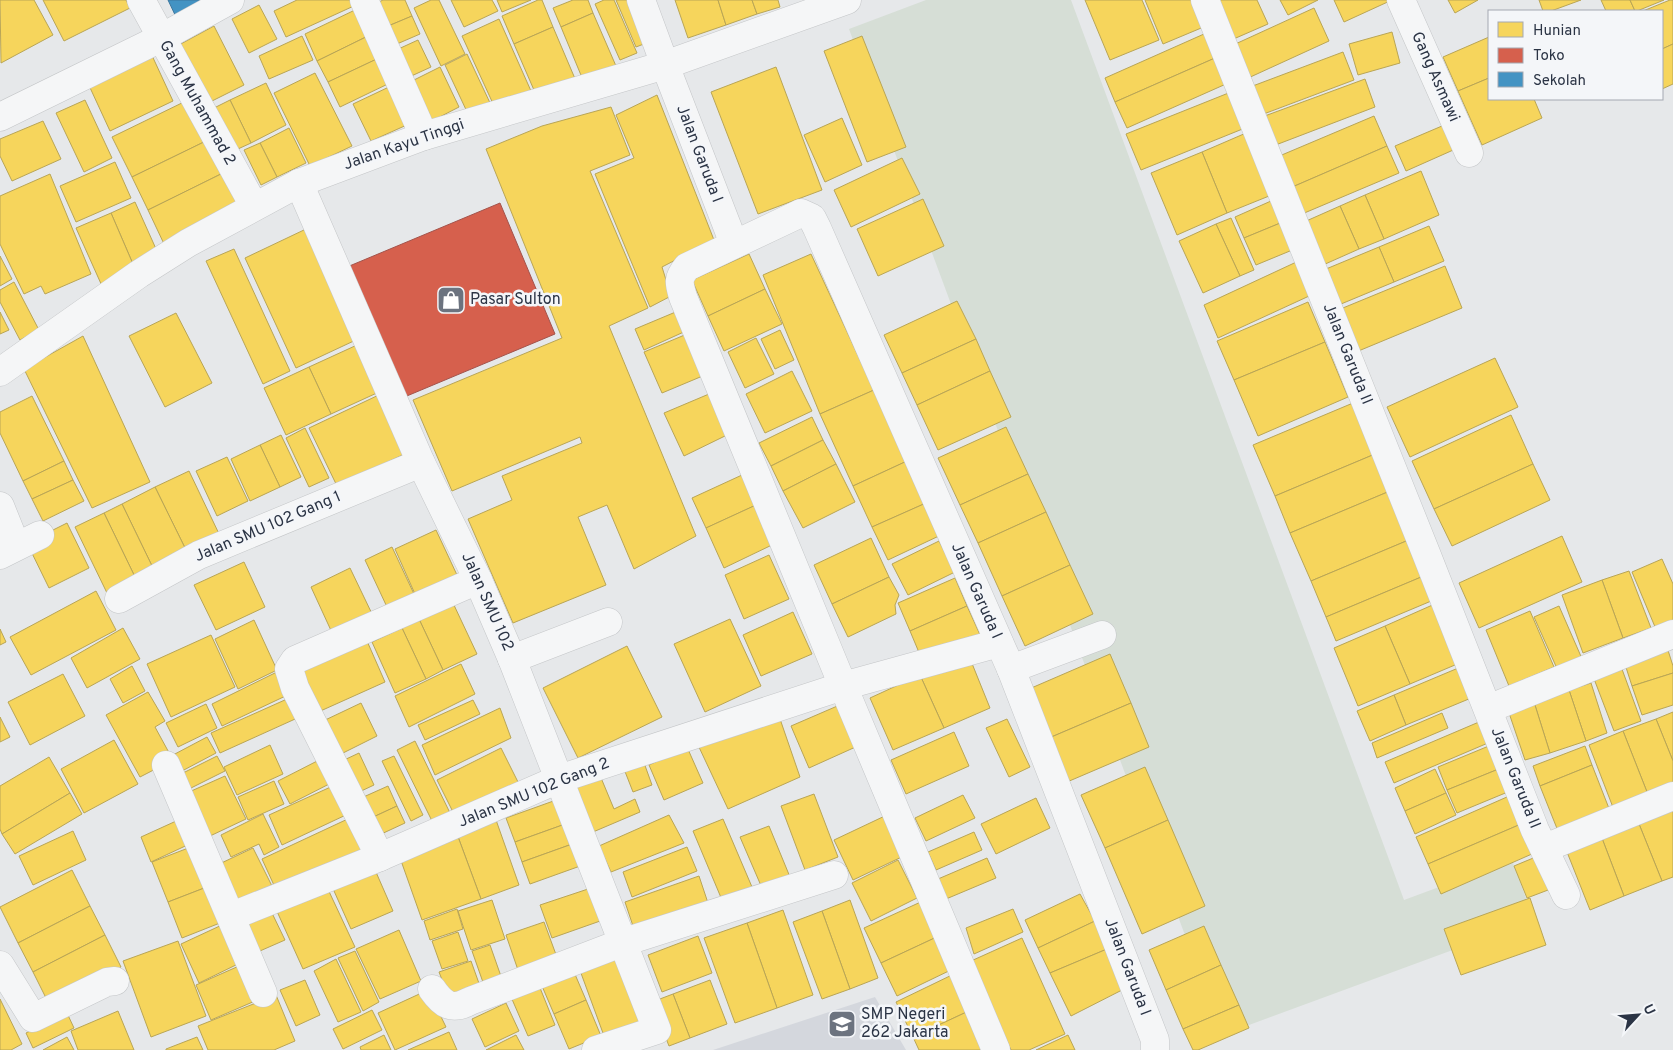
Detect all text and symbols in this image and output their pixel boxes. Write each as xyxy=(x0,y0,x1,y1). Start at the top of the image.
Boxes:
legend xyxy=(1488,10,1663,100)
text: Hunian xyxy=(1533,22,1581,41)
street label: Gang Asmawi xyxy=(1406,29,1464,125)
street label: Gang Muhammad 2 xyxy=(154,37,240,169)
text: Toko xyxy=(1533,47,1565,66)
text: Sekolah xyxy=(1533,72,1586,91)
street label: Jalan Garuda I xyxy=(671,102,727,206)
street label: Jalan Kayu Tinggi xyxy=(341,115,467,175)
shop icon: Pasar Sulton xyxy=(436,285,466,315)
place label: Pasar Sulton xyxy=(470,290,561,310)
street label: Jalan Garuda II xyxy=(1318,300,1376,408)
street label: Jalan SMU 102 Gang 1 xyxy=(192,487,344,567)
street label: Jalan Garuda I xyxy=(946,540,1006,642)
street label: Jalan SMU 102 xyxy=(456,550,518,654)
street label: Jalan Garuda II xyxy=(1486,724,1544,832)
street label: Jalan SMU 102 Gang 2 xyxy=(456,754,612,832)
street label: Jalan Garuda I xyxy=(1099,915,1155,1019)
north arrow xyxy=(1613,990,1663,1040)
text: U xyxy=(1639,1002,1658,1018)
place label: SMP Negeri 262 Jakarta xyxy=(861,1005,949,1043)
school or university icon: SMP Negeri 262 Jakarta xyxy=(827,1009,857,1039)

